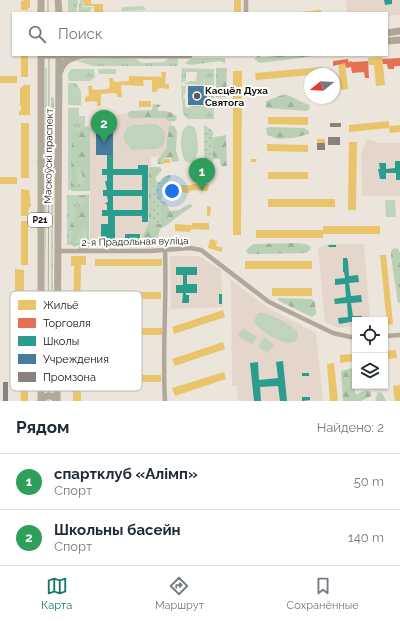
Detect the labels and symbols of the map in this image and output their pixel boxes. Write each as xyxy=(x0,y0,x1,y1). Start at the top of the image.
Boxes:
north arrow xyxy=(304,68,340,104)
place label: Касцёл Духа Святога xyxy=(205,85,268,108)
marker: Касцёл Духа Святога xyxy=(192,91,202,101)
street label: Маскоўскі праспект xyxy=(42,108,55,204)
pin: 2 xyxy=(91,110,117,143)
pin: 1 xyxy=(189,158,215,191)
your location xyxy=(162,181,182,201)
road number: Р21 xyxy=(28,213,52,227)
street label: 2-я Прадольная вуліца xyxy=(81,235,189,248)
legend xyxy=(10,291,142,391)
text: Жильё xyxy=(43,299,79,312)
text: Торговля xyxy=(43,317,91,330)
text: Школы xyxy=(43,335,79,348)
text: Учреждения xyxy=(43,353,109,366)
text: Промзона xyxy=(43,371,96,384)

